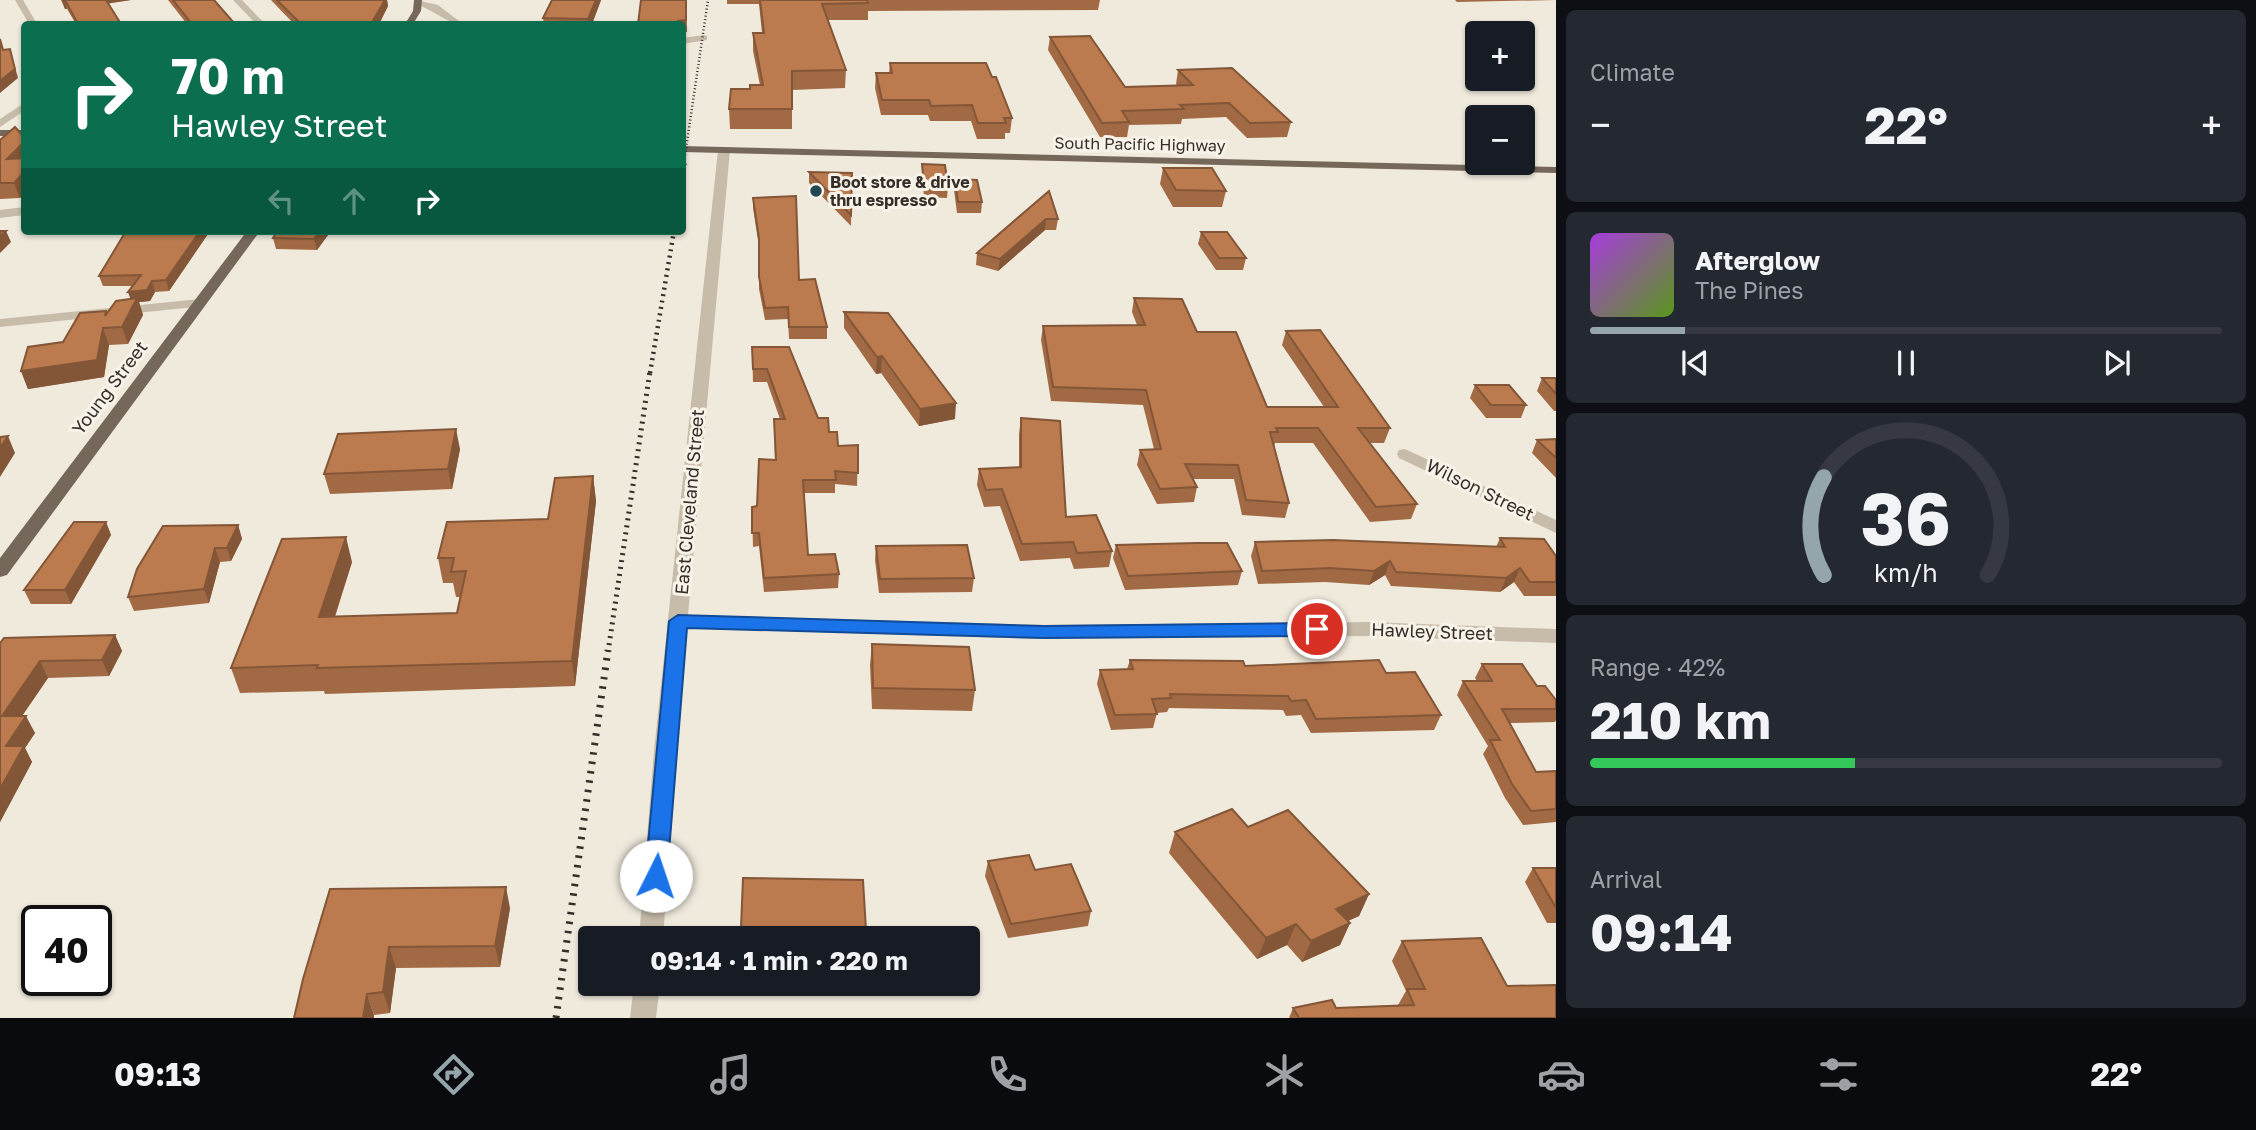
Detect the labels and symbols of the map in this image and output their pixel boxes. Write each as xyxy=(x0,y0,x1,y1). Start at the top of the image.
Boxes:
street label: South Pacific Highway xyxy=(1054,133,1226,155)
place label: Boot store & drive thru espresso xyxy=(830,172,970,210)
marker: Boot store & drive thru espresso xyxy=(808,183,824,199)
street label: Young Street xyxy=(67,336,152,439)
street label: East Cleveland Street xyxy=(670,408,708,596)
street label: Wilson Street xyxy=(1423,454,1538,525)
pin xyxy=(1287,599,1347,659)
street label: Hawley Street xyxy=(1371,618,1493,644)
position arrow xyxy=(619,839,693,913)
speed limit sign: 40 xyxy=(21,905,112,996)

